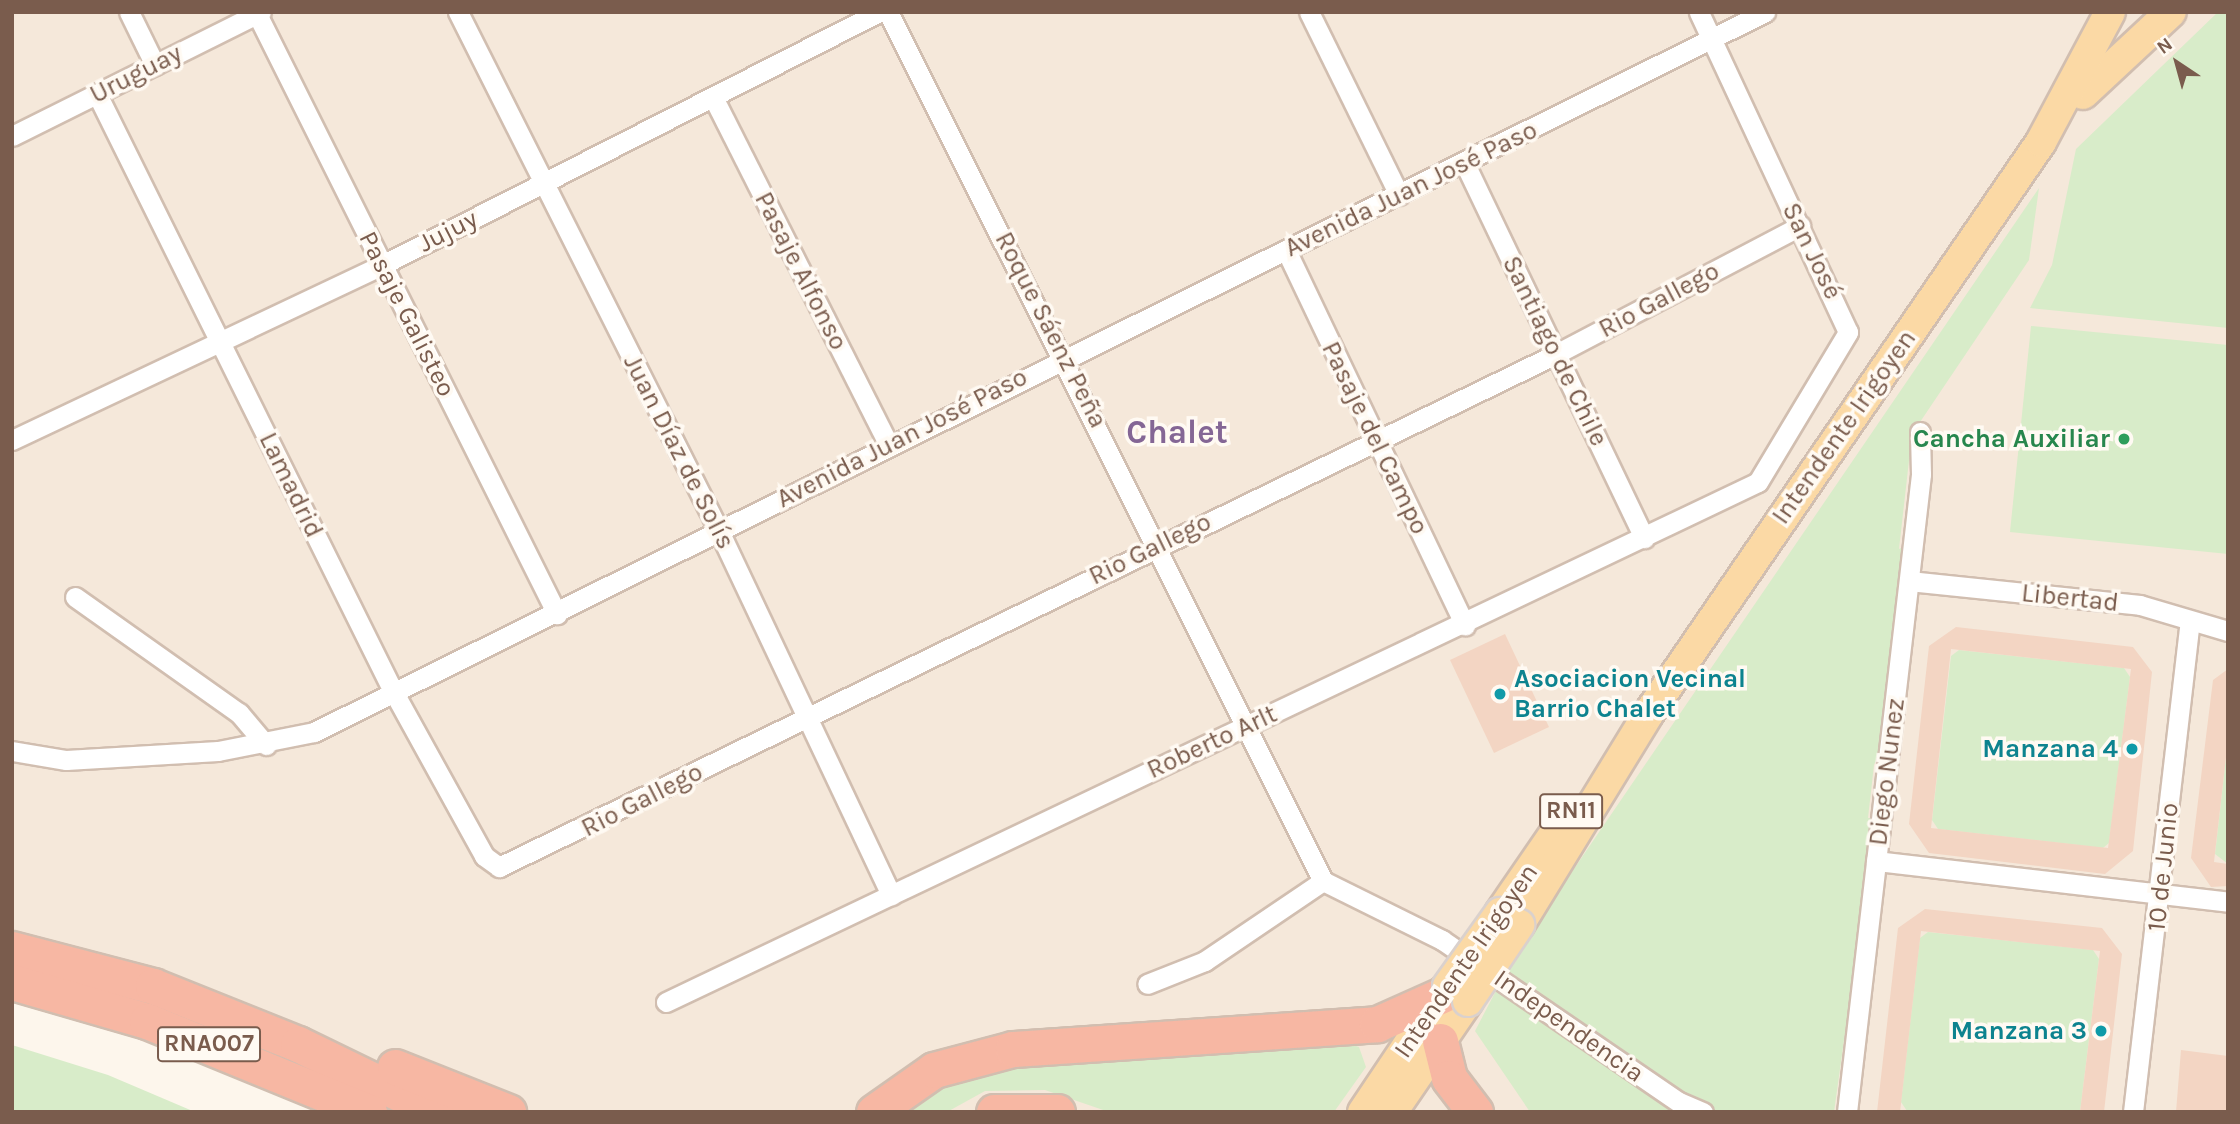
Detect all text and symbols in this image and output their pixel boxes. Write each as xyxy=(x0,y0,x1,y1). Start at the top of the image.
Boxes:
north arrow xyxy=(2142,28,2212,98)
text: N xyxy=(2153,33,2177,59)
street label: Uruguay xyxy=(85,38,187,110)
street label: Avenida Juan José Paso xyxy=(1280,114,1542,264)
street label: Pasaje Alfonso xyxy=(748,187,854,355)
street label: San José xyxy=(1775,198,1849,304)
street label: Jujuy xyxy=(413,203,483,259)
street label: Pasaje Galisteo xyxy=(352,226,462,402)
street label: Roque Sáenz Peña xyxy=(988,227,1114,433)
street label: Santiago de Chile xyxy=(1495,251,1615,451)
street label: Rio Gallego xyxy=(1593,255,1725,345)
street label: Intendente Irigoyen xyxy=(1765,324,1923,530)
street label: Pasaje del Campo xyxy=(1315,337,1435,539)
street label: Juan Díaz de Solís xyxy=(617,350,741,554)
street label: Avenida Juan José Paso xyxy=(772,361,1032,515)
district label: Chalet xyxy=(1126,413,1228,453)
place label: Cancha Auxiliar xyxy=(1913,423,2110,455)
street label: Lamadrid xyxy=(252,427,330,543)
marker: Cancha Auxiliar xyxy=(2116,431,2132,447)
street label: Rio Gallego xyxy=(1084,506,1216,592)
street label: Libertad xyxy=(2020,577,2120,619)
place label: Asociacion Vecinal Barrio Chalet xyxy=(1514,663,1746,724)
marker: Asociacion Vecinal Barrio Chalet xyxy=(1492,686,1508,702)
street label: Diego Nunez xyxy=(1862,697,1912,847)
street label: Roberto Arlt xyxy=(1142,698,1282,786)
place label: Manzana 4 xyxy=(1982,733,2118,765)
marker: Manzana 4 xyxy=(2124,741,2140,757)
street label: Rio Gallego xyxy=(576,756,708,844)
road number: RN11 xyxy=(1538,790,1604,832)
street label: 10 de Junio xyxy=(2141,801,2185,933)
street label: Intendente Irigoyen xyxy=(1387,858,1545,1064)
street label: Independencia xyxy=(1488,963,1650,1089)
place label: Manzana 3 xyxy=(1951,1015,2087,1047)
marker: Manzana 3 xyxy=(2093,1023,2109,1039)
road number: RNA007 xyxy=(156,1024,262,1064)

